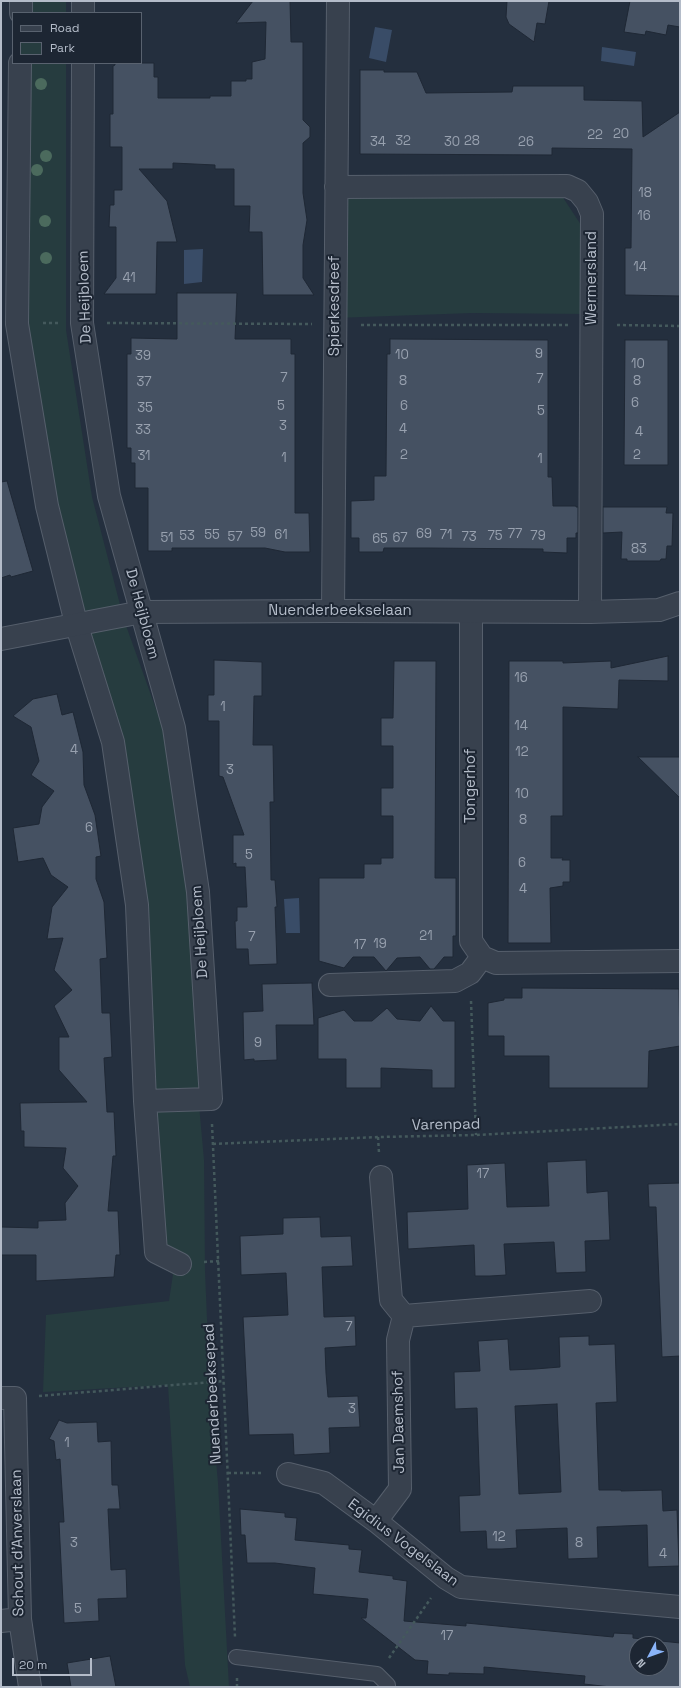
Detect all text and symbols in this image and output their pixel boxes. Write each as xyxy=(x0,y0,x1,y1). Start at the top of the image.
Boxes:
legend xyxy=(12,12,142,64)
text: Road xyxy=(50,20,79,36)
text: Park xyxy=(50,40,75,56)
house number: 20 xyxy=(613,126,629,142)
house number: 22 xyxy=(587,127,603,143)
house number: 32 xyxy=(395,133,411,149)
house number: 28 xyxy=(464,133,480,149)
house number: 34 xyxy=(370,134,386,150)
house number: 30 xyxy=(444,134,460,150)
house number: 26 xyxy=(518,134,534,150)
house number: 18 xyxy=(638,185,652,201)
house number: 16 xyxy=(637,208,651,224)
street label: Wermersland xyxy=(583,231,601,325)
street label: De Heijbloem xyxy=(74,250,96,344)
street label: Spierkesdreef xyxy=(326,256,344,356)
house number: 14 xyxy=(633,259,647,275)
house number: 41 xyxy=(122,270,136,286)
house number: 9 xyxy=(535,346,543,362)
house number: 10 xyxy=(395,347,409,363)
house number: 39 xyxy=(135,348,151,364)
house number: 10 xyxy=(631,356,645,372)
house number: 7 xyxy=(280,370,288,386)
house number: 7 xyxy=(536,371,544,387)
house number: 8 xyxy=(399,373,407,389)
house number: 8 xyxy=(633,373,641,389)
house number: 37 xyxy=(136,374,152,390)
house number: 6 xyxy=(631,395,639,411)
house number: 5 xyxy=(277,398,285,414)
house number: 6 xyxy=(400,398,408,414)
house number: 35 xyxy=(137,400,153,416)
house number: 5 xyxy=(537,403,545,419)
house number: 3 xyxy=(279,418,287,434)
house number: 4 xyxy=(399,421,407,437)
house number: 33 xyxy=(135,422,151,438)
house number: 4 xyxy=(635,424,643,440)
house number: 2 xyxy=(400,447,408,463)
house number: 2 xyxy=(633,447,641,463)
house number: 31 xyxy=(137,448,151,464)
house number: 1 xyxy=(281,450,287,466)
house number: 1 xyxy=(537,451,543,467)
house number: 59 xyxy=(250,525,266,541)
house number: 69 xyxy=(416,526,432,542)
house number: 77 xyxy=(508,526,522,542)
house number: 55 xyxy=(204,527,220,543)
house number: 61 xyxy=(274,527,288,543)
house number: 71 xyxy=(440,527,452,543)
house number: 53 xyxy=(179,528,195,544)
house number: 75 xyxy=(487,528,503,544)
house number: 79 xyxy=(530,528,546,544)
house number: 57 xyxy=(228,529,242,545)
house number: 73 xyxy=(461,529,477,545)
house number: 51 xyxy=(160,530,174,546)
house number: 67 xyxy=(392,530,408,546)
house number: 65 xyxy=(372,531,388,547)
house number: 83 xyxy=(631,541,647,557)
street label: De Heijbloem xyxy=(121,567,163,661)
street label: Nuenderbeekselaan xyxy=(268,602,412,620)
house number: 16 xyxy=(514,670,528,686)
house number: 1 xyxy=(220,699,226,715)
house number: 14 xyxy=(514,718,528,734)
house number: 4 xyxy=(70,742,78,758)
house number: 12 xyxy=(515,744,529,760)
street label: Tongerhof xyxy=(462,749,480,823)
house number: 3 xyxy=(226,762,234,778)
house number: 10 xyxy=(515,786,529,802)
house number: 8 xyxy=(519,812,527,828)
house number: 6 xyxy=(85,820,93,836)
house number: 5 xyxy=(245,847,253,863)
house number: 6 xyxy=(518,855,526,871)
house number: 4 xyxy=(519,881,527,897)
street label: De Heijbloem xyxy=(188,885,212,979)
house number: 21 xyxy=(419,928,433,944)
house number: 7 xyxy=(248,929,256,945)
house number: 19 xyxy=(373,936,387,952)
house number: 17 xyxy=(354,937,366,953)
house number: 9 xyxy=(254,1035,262,1051)
street label: Varenpad xyxy=(412,1115,480,1135)
house number: 17 xyxy=(477,1166,489,1182)
house number: 7 xyxy=(345,1319,353,1335)
street label: Nuenderbeeksepad xyxy=(200,1323,226,1465)
street label: Jan Daemshof xyxy=(389,1370,409,1474)
house number: 3 xyxy=(348,1401,356,1417)
house number: 1 xyxy=(64,1435,70,1451)
street label: Schout d'Anverslaan xyxy=(8,1469,28,1617)
street label: Egidius Vogelslaan xyxy=(344,1495,462,1591)
house number: 12 xyxy=(492,1529,506,1545)
house number: 3 xyxy=(70,1535,78,1551)
house number: 8 xyxy=(575,1535,583,1551)
house number: 4 xyxy=(659,1546,667,1562)
house number: 5 xyxy=(74,1601,82,1617)
house number: 17 xyxy=(441,1628,453,1644)
north arrow xyxy=(629,1636,669,1676)
scale bar xyxy=(14,1650,94,1676)
text: N xyxy=(633,1656,648,1671)
text: 20 m xyxy=(19,1657,47,1673)

